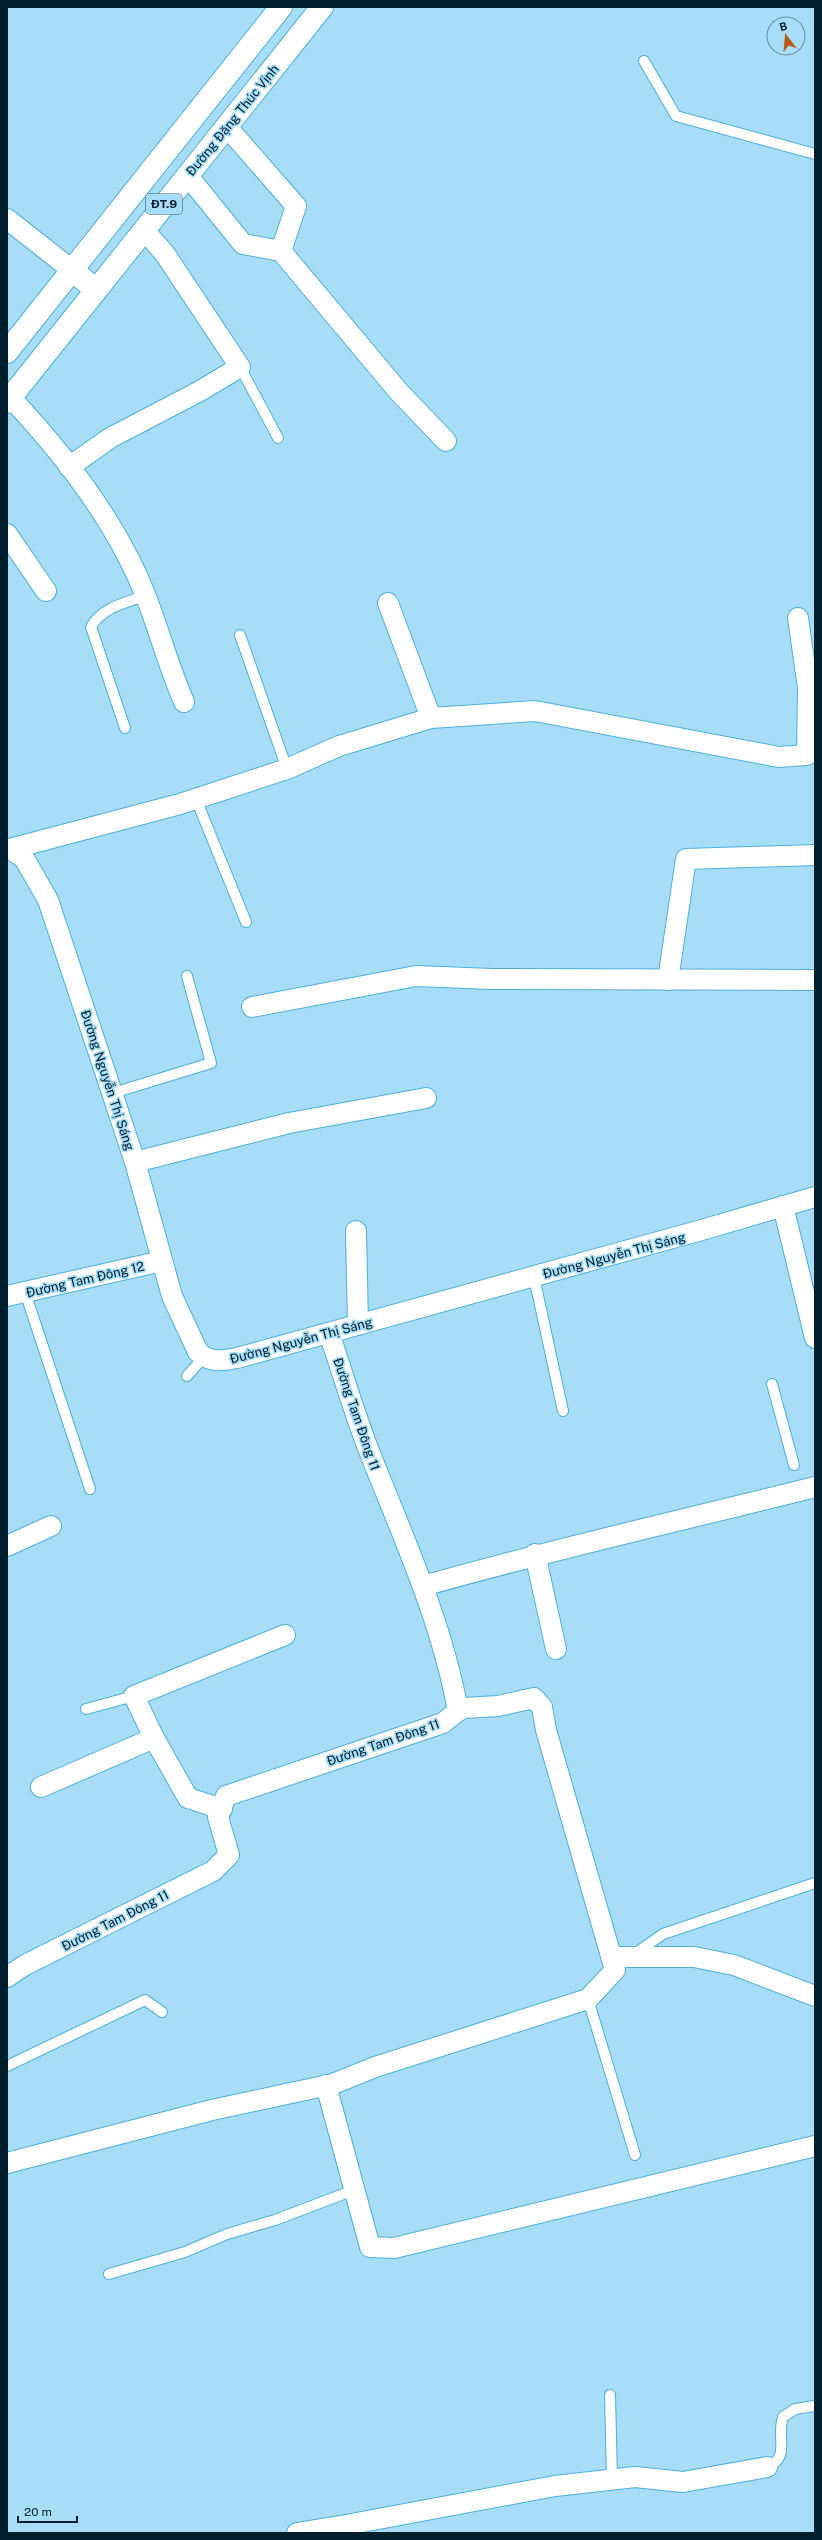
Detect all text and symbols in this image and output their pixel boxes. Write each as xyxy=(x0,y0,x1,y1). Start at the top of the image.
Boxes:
north arrow xyxy=(766,16,806,56)
text: B xyxy=(778,19,789,33)
street label: Đường Đặng Thúc Vịnh xyxy=(183,62,282,179)
road number: ĐT.9 xyxy=(146,194,182,214)
street label: Đường Nguyễn Thị Sáng xyxy=(78,1008,137,1152)
street label: Đường Nguyễn Thị Sáng xyxy=(541,1229,687,1282)
street label: Đường Tam Đông 12 xyxy=(25,1259,146,1300)
street label: Đường Nguyễn Thị Sáng xyxy=(228,1314,374,1367)
street label: Đường Tam Đông 11 xyxy=(330,1356,383,1473)
street label: Đường Tam Đông 11 xyxy=(325,1716,442,1769)
street label: Đường Tam Đông 11 xyxy=(59,1887,171,1954)
scale bar xyxy=(18,2498,77,2524)
text: 20 m xyxy=(24,2505,52,2519)

